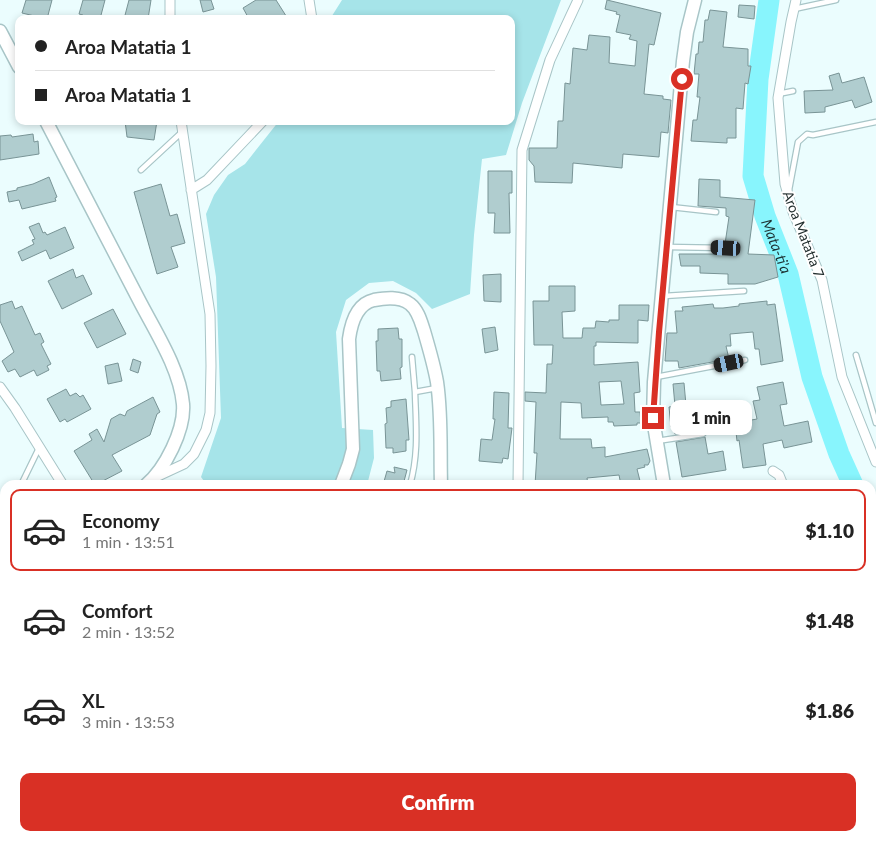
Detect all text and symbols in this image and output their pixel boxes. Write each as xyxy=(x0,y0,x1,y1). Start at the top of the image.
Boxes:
text: Aroa Matatia 1 xyxy=(65,35,191,58)
route start xyxy=(671,68,693,90)
text: Aroa Matatia 1 xyxy=(65,83,191,106)
street label: Aroa Matatia 7 xyxy=(780,188,828,280)
water label: Mata-ti'a xyxy=(758,216,796,276)
car xyxy=(710,240,741,256)
car xyxy=(712,353,745,373)
callout: 1 min xyxy=(670,400,753,436)
route end xyxy=(642,407,664,429)
text: 1 min xyxy=(691,408,731,427)
icon: car xyxy=(22,508,67,553)
text: Economy xyxy=(82,509,160,532)
text: $1.10 xyxy=(805,519,854,542)
text: 1 min · 13:51 xyxy=(82,532,175,551)
icon: car xyxy=(22,598,67,643)
text: Comfort xyxy=(82,599,153,622)
text: $1.48 xyxy=(805,609,854,632)
text: 2 min · 13:52 xyxy=(82,622,175,641)
icon: car xyxy=(22,688,67,733)
text: XL xyxy=(82,689,105,712)
text: $1.86 xyxy=(805,699,854,722)
text: 3 min · 13:53 xyxy=(82,712,175,731)
button: Confirm xyxy=(20,773,856,831)

